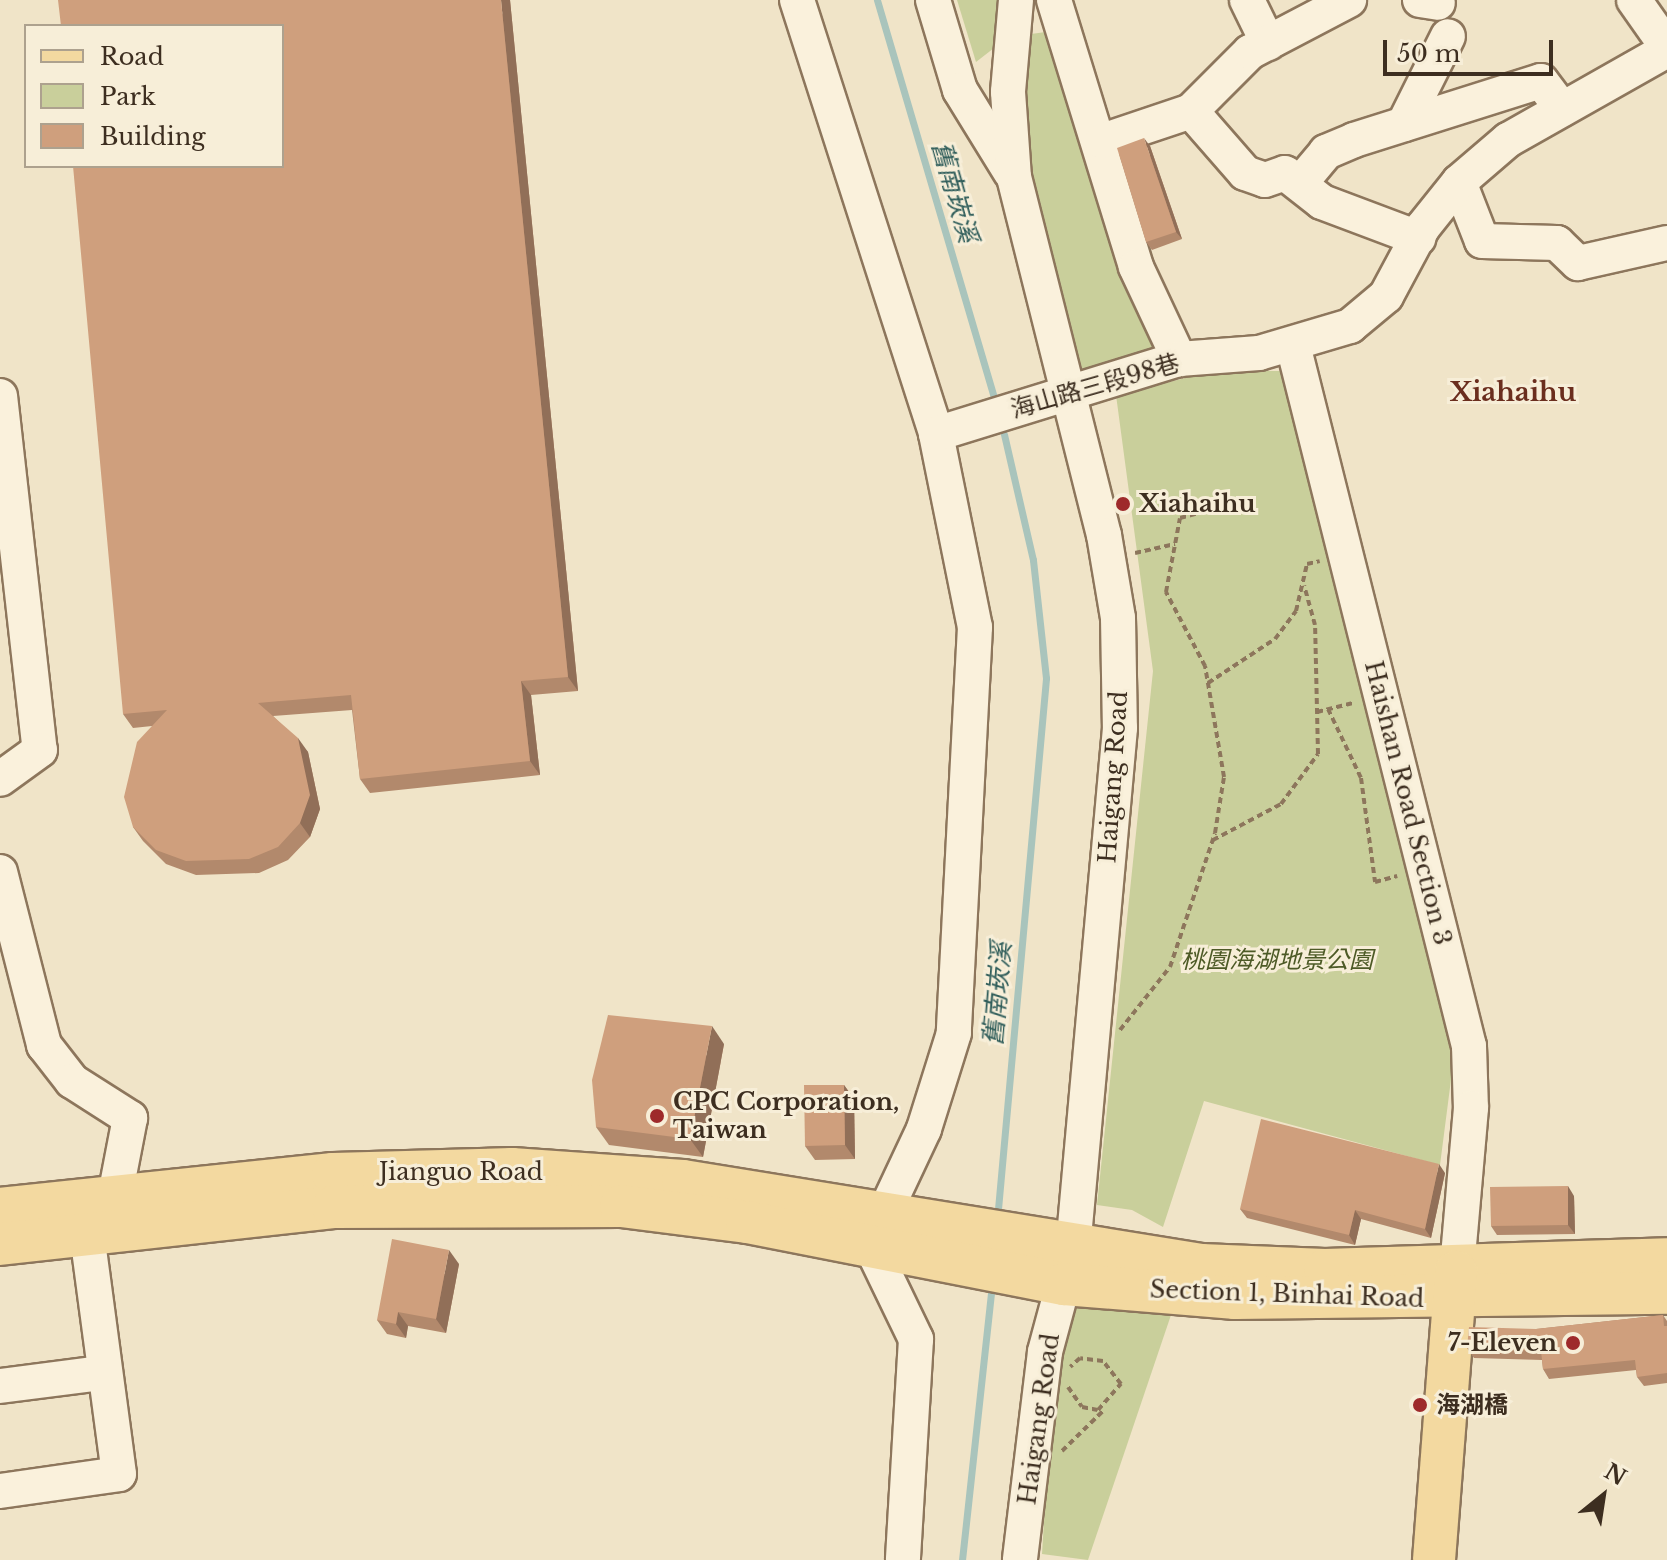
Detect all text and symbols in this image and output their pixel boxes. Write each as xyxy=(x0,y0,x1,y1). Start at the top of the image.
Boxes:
legend xyxy=(24,24,284,168)
scale bar xyxy=(1387,24,1557,74)
text: 50 m xyxy=(1397,39,1460,68)
text: Road xyxy=(100,42,164,71)
text: Park xyxy=(100,82,156,111)
text: Building xyxy=(100,122,206,151)
water label: 舊南崁溪 xyxy=(925,138,983,246)
street label: 海山路三段98巷 xyxy=(1007,348,1183,424)
district label: Xiahaihu xyxy=(1450,377,1576,409)
place label: Xiahaihu xyxy=(1139,490,1256,518)
marker: Xiahaihu xyxy=(1114,495,1132,513)
street label: Haishan Road Section 3 xyxy=(1359,658,1457,948)
street label: Haigang Road xyxy=(1093,690,1133,864)
water label: 舊南崁溪 xyxy=(978,941,1018,1047)
park label: 桃園海湖地景公園 xyxy=(1181,946,1373,974)
place label: CPC Corporation, Taiwan xyxy=(673,1088,899,1144)
marker: CPC Corporation, Taiwan xyxy=(648,1107,666,1125)
street label: Jianguo Road xyxy=(379,1158,543,1186)
street label: Section 1, Binhai Road xyxy=(1149,1275,1425,1313)
place label: 7-Eleven xyxy=(1448,1329,1557,1357)
street label: Haigang Road xyxy=(1013,1331,1065,1507)
marker: 7-Eleven xyxy=(1564,1334,1582,1352)
place label: 海湖橋 xyxy=(1436,1391,1508,1419)
marker: 海湖橋 xyxy=(1411,1396,1429,1414)
north arrow xyxy=(1563,1456,1643,1536)
text: N xyxy=(1600,1458,1631,1492)

